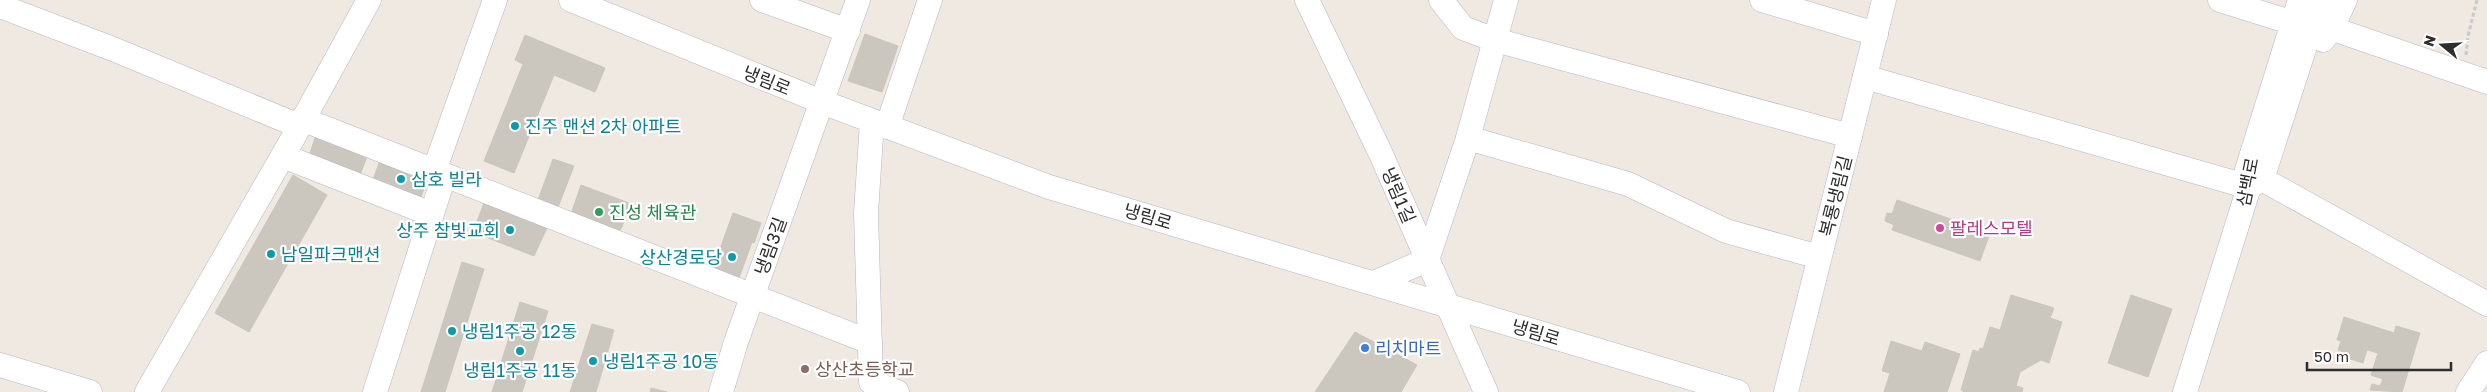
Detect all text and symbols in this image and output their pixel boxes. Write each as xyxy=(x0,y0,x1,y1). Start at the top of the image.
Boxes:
north arrow xyxy=(2417,20,2467,70)
text: N xyxy=(2419,33,2439,49)
street label: 냉림로 xyxy=(740,60,794,100)
place label: 진주 맨션 2차 아파트 xyxy=(525,115,681,137)
marker: 진주 맨션 2차 아파트 xyxy=(509,120,521,132)
street label: 복룡냉림길 xyxy=(1814,153,1856,239)
street label: 삼백로 xyxy=(2231,156,2263,208)
street label: 냉림1길 xyxy=(1377,164,1421,226)
place label: 삼호 빌라 xyxy=(411,168,482,190)
marker: 삼호 빌라 xyxy=(395,173,407,185)
street label: 냉림로 xyxy=(1121,198,1175,234)
place label: 진성 체육관 xyxy=(609,201,697,223)
marker: 진성 체육관 xyxy=(593,206,605,218)
street label: 냉림3길 xyxy=(749,214,791,278)
place label: 팔레스모텔 xyxy=(1950,217,2033,239)
place label: 상주 참빛교회 xyxy=(396,219,500,241)
marker: 팔레스모텔 xyxy=(1934,222,1946,234)
marker: 상주 참빛교회 xyxy=(504,224,516,236)
place label: 남일파크맨션 xyxy=(281,243,380,265)
place label: 상산경로당 xyxy=(639,246,722,268)
marker: 남일파크맨션 xyxy=(265,248,277,260)
marker: 상산경로당 xyxy=(726,251,738,263)
street label: 냉림로 xyxy=(1509,314,1563,350)
place label: 냉림1주공 12동 xyxy=(462,320,577,342)
marker: 냉림1주공 12동 xyxy=(446,325,458,337)
place label: 리치마트 xyxy=(1375,337,1441,359)
scale bar xyxy=(2307,340,2451,372)
marker: 리치마트 xyxy=(1359,342,1371,354)
marker: 냉림1주공 11동 xyxy=(514,345,526,357)
text: 50 m xyxy=(2314,347,2349,365)
place label: 냉림1주공 10동 xyxy=(603,350,719,372)
marker: 냉림1주공 10동 xyxy=(587,355,599,367)
place label: 상산초등학교 xyxy=(815,358,914,380)
place label: 냉림1주공 11동 xyxy=(463,359,577,381)
marker: 상산초등학교 xyxy=(799,363,811,375)

